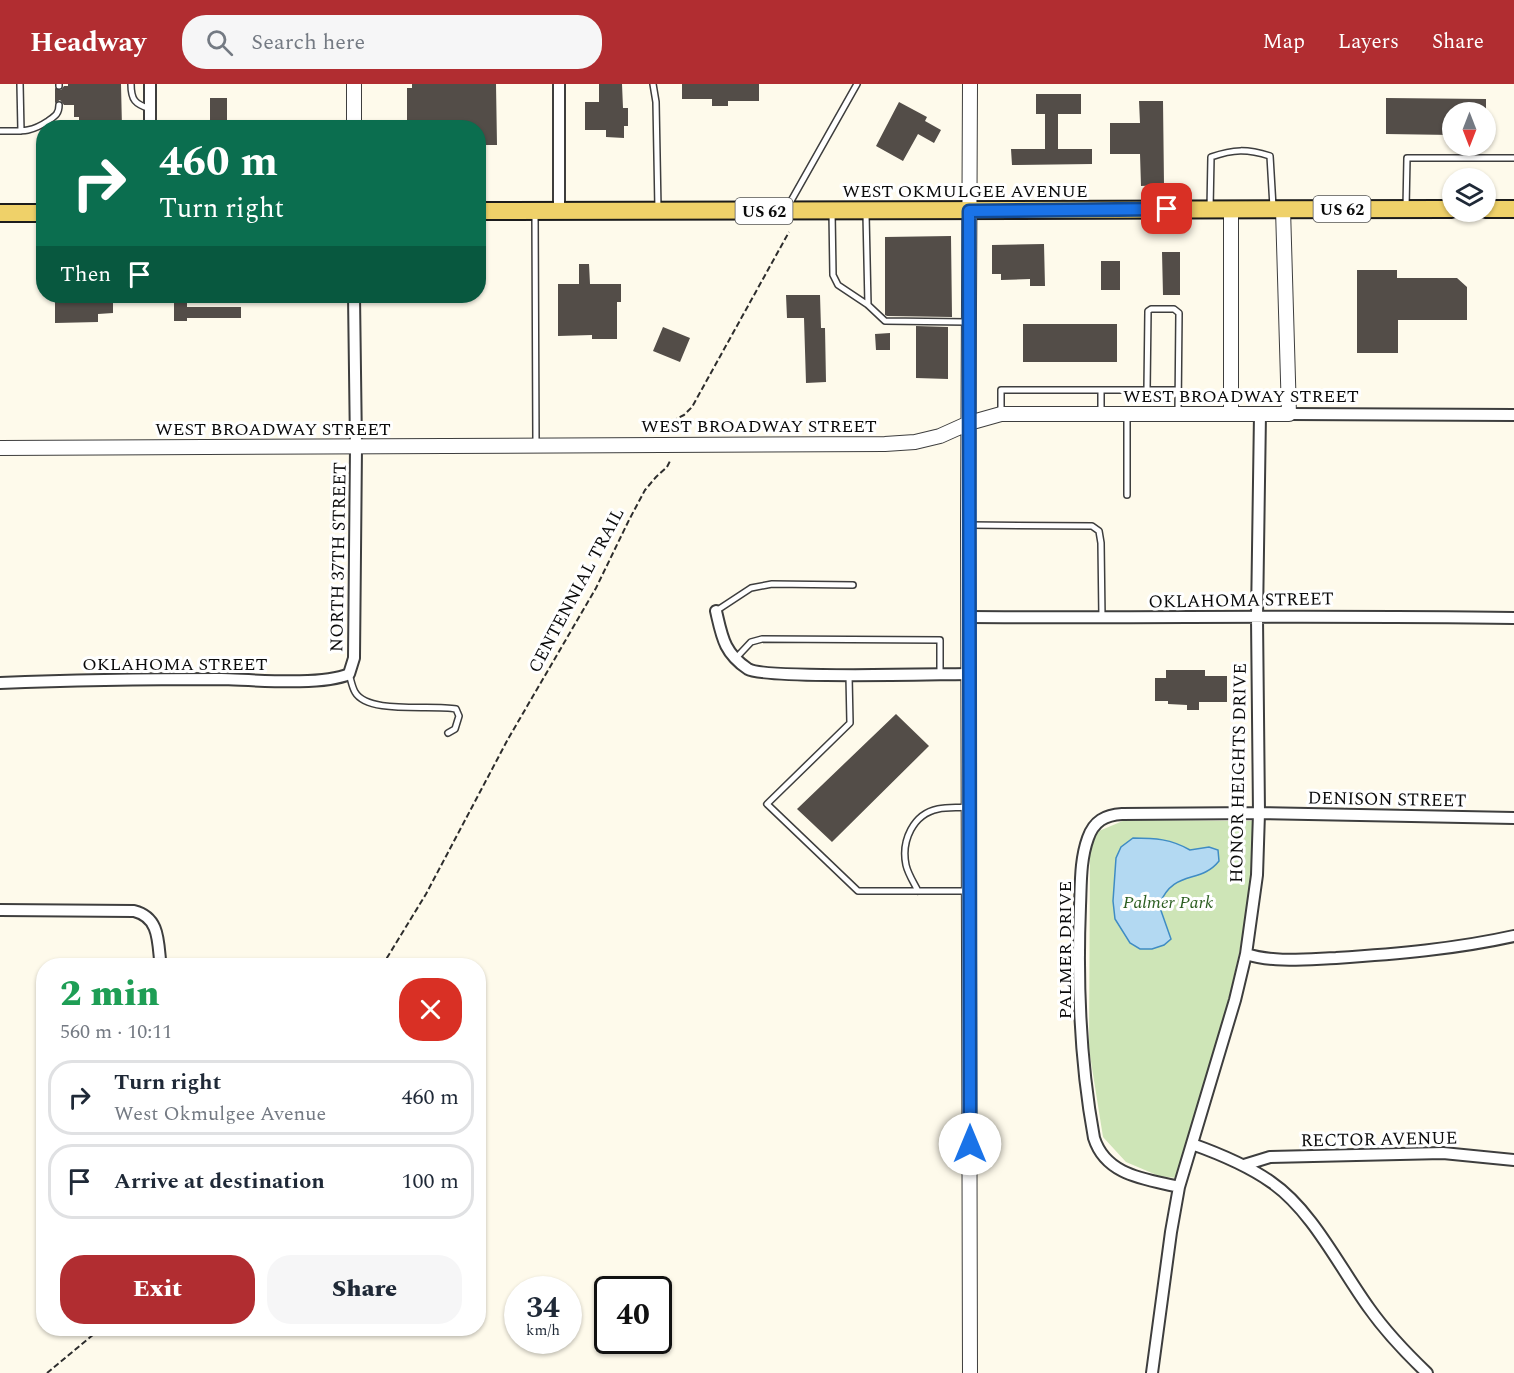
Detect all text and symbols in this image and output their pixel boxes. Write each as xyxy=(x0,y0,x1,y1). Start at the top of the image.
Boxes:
search box xyxy=(182,15,602,69)
text: Headway xyxy=(30,21,146,64)
icon: search xyxy=(203,26,236,59)
text: Search here xyxy=(251,26,365,59)
text: Map xyxy=(1263,26,1305,58)
text: Layers xyxy=(1338,26,1399,58)
text: Share xyxy=(1432,26,1484,58)
north arrow xyxy=(1442,102,1496,156)
map controls xyxy=(1442,102,1496,222)
text: 460 m xyxy=(159,131,278,194)
icon: right xyxy=(60,144,138,222)
button: layers xyxy=(1442,168,1496,222)
street label: WEST OKMULGEE AVENUE xyxy=(842,178,1088,205)
pin xyxy=(1141,183,1192,234)
text: Turn right xyxy=(159,188,284,230)
icon: arrive xyxy=(1150,192,1183,225)
road number: US 62 xyxy=(1314,196,1370,222)
road number: US 62 xyxy=(736,198,792,224)
text: Then xyxy=(60,258,111,291)
icon: arrive xyxy=(123,258,156,291)
street label: WEST BROADWAY STREET xyxy=(1123,383,1359,410)
street label: WEST BROADWAY STREET xyxy=(641,413,877,440)
street label: WEST BROADWAY STREET xyxy=(155,416,391,443)
street label: NORTH 37TH STREET xyxy=(323,462,354,652)
street label: CENTENNIAL TRAIL xyxy=(521,503,632,678)
street label: OKLAHOMA STREET xyxy=(1148,585,1334,616)
street label: OKLAHOMA STREET xyxy=(82,651,268,678)
street label: HONOR HEIGHTS DRIVE xyxy=(1223,663,1254,883)
street label: DENISON STREET xyxy=(1307,785,1467,814)
street label: PALMER DRIVE xyxy=(1052,881,1079,1019)
park label: Palmer Park xyxy=(1123,889,1214,916)
text: 2 min xyxy=(60,967,160,1022)
button: close xyxy=(399,978,462,1041)
text: 560 m · 10:11 xyxy=(60,1017,172,1047)
text: Turn right xyxy=(114,1066,221,1099)
icon: right xyxy=(63,1081,96,1114)
text: 460 m xyxy=(402,1081,459,1114)
text: West Okmulgee Avenue xyxy=(114,1099,326,1129)
position arrow xyxy=(938,1112,1002,1176)
street label: RECTOR AVENUE xyxy=(1300,1125,1458,1154)
icon: arrive xyxy=(63,1165,96,1198)
text: Arrive at destination xyxy=(114,1165,325,1198)
text: 100 m xyxy=(402,1165,459,1198)
button: Exit xyxy=(60,1255,255,1324)
button: Share xyxy=(267,1255,462,1324)
speed limit sign: 40 xyxy=(594,1276,672,1354)
text: 34 xyxy=(526,1285,560,1331)
text: km/h xyxy=(526,1319,560,1342)

